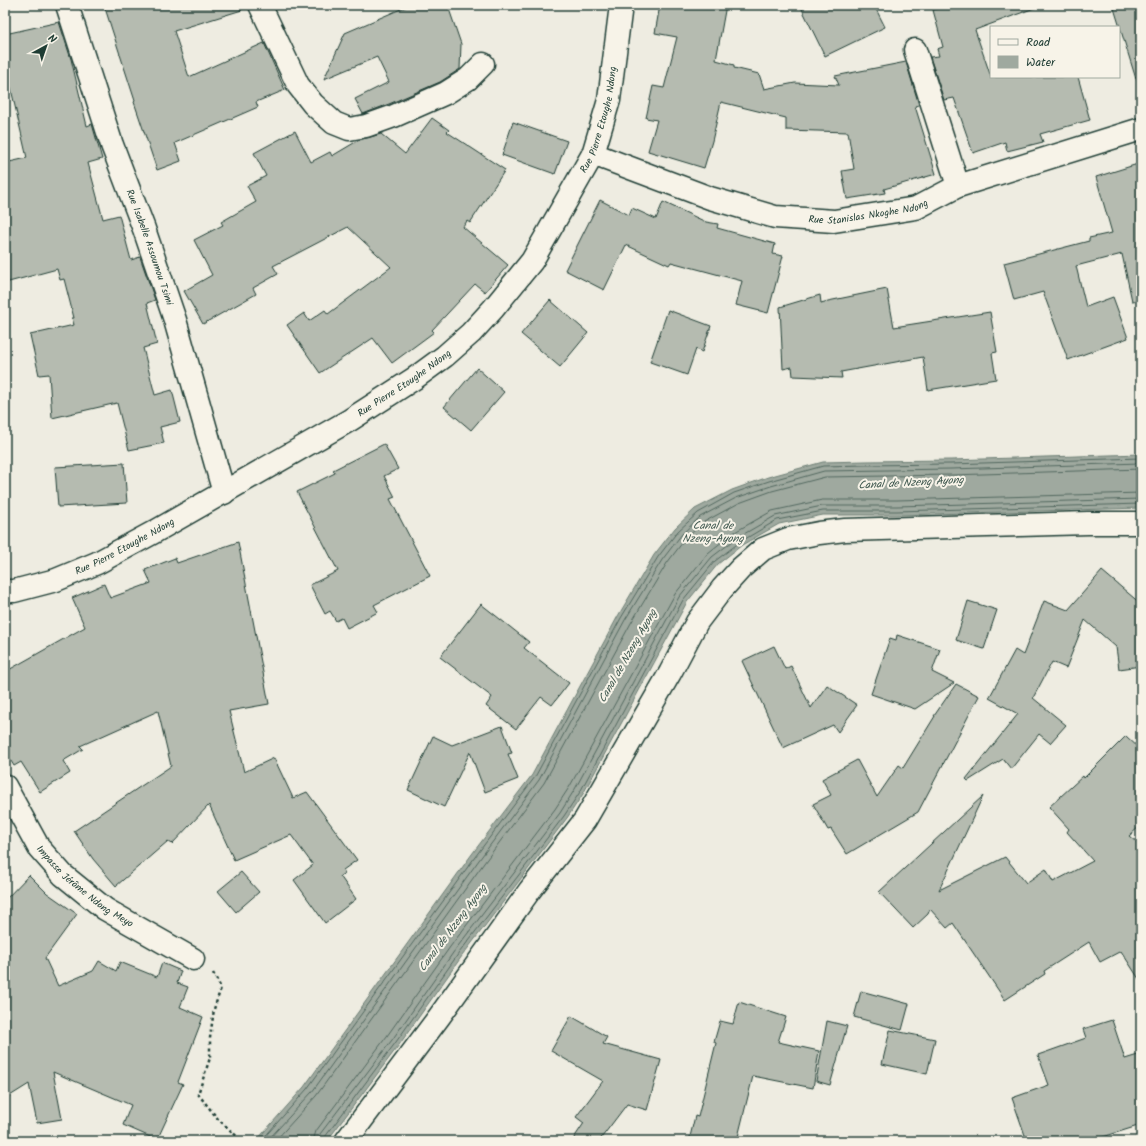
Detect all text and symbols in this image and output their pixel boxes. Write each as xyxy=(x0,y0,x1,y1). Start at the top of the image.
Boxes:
north arrow xyxy=(26,26,66,66)
legend xyxy=(990,26,1120,78)
text: N xyxy=(43,30,60,48)
text: Road xyxy=(1026,33,1051,52)
text: Water xyxy=(1026,53,1056,72)
street label: Rue Pierre Etoughe Ndong xyxy=(576,65,621,176)
street label: Rue Isabelle Assoumou Tsimi xyxy=(122,187,178,308)
street label: Rue Stanislas Nkoghe Ndong xyxy=(808,195,931,229)
street label: Rue Pierre Etoughe Ndong xyxy=(354,346,455,421)
water label: Canal de Nzeng Ayong xyxy=(858,471,965,495)
street label: Rue Pierre Etoughe Ndong xyxy=(73,514,178,579)
water label: Canal de Nzeng-Ayong xyxy=(682,517,744,548)
water label: Canal de Nzeng Ayong xyxy=(594,605,663,706)
street label: Impasse Jérôme Ndong Meyo xyxy=(32,842,137,932)
water label: Canal de Nzeng Ayong xyxy=(414,880,492,976)

